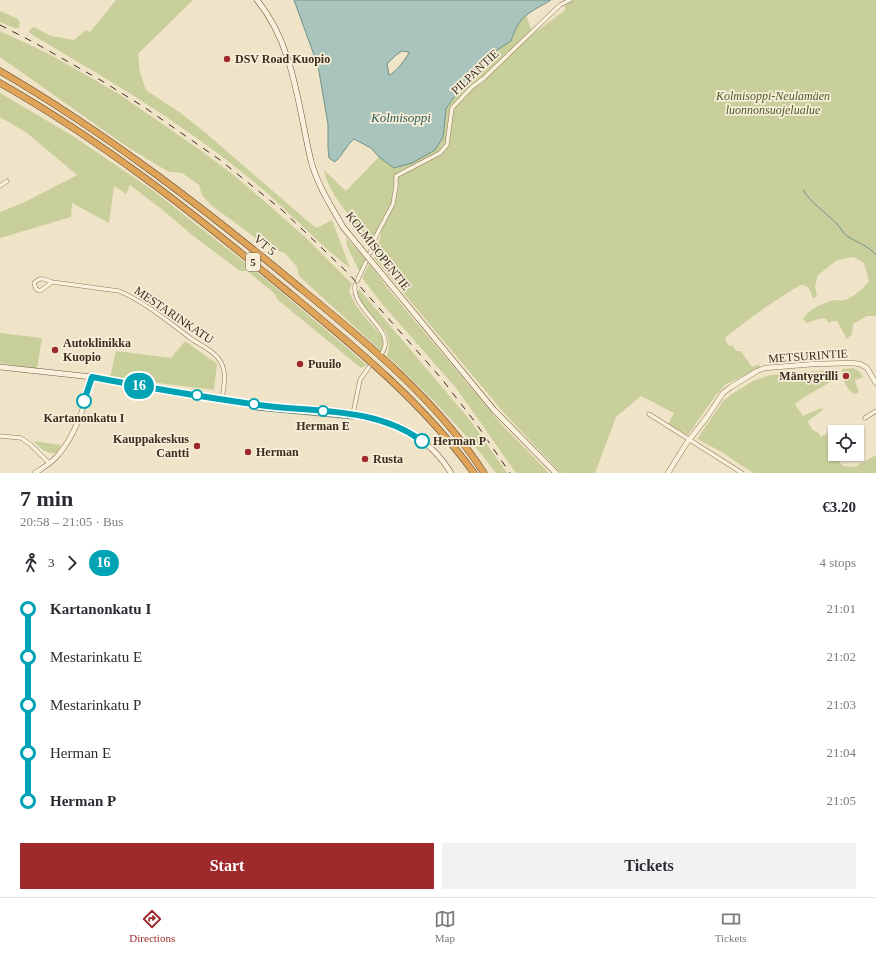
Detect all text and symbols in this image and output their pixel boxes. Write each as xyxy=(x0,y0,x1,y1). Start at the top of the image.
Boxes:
street label: PILPANTIE xyxy=(448,47,502,97)
place label: DSV Road Kuopio xyxy=(235,52,330,66)
marker: DSV Road Kuopio xyxy=(222,54,232,64)
park label: Kolmisoppi-Neulamäen luonnonsuojelualue xyxy=(715,89,830,117)
water label: Kolmisoppi xyxy=(370,110,431,125)
street label: KOLMISOPENTIE xyxy=(343,209,413,293)
street label: VT 5 xyxy=(251,232,279,258)
road number: 5 xyxy=(246,253,260,271)
street label: MESTARINKATU xyxy=(132,283,216,347)
place label: Autoklinikka Kuopio xyxy=(63,336,131,364)
marker: Autoklinikka Kuopio xyxy=(50,345,60,355)
street label: METSURINTIE xyxy=(768,346,848,366)
place label: Puuilo xyxy=(308,357,341,371)
marker: Puuilo xyxy=(295,359,305,369)
place label: Mäntygrilli xyxy=(779,369,839,383)
marker: Mäntygrilli xyxy=(841,371,851,381)
line badge: 16 xyxy=(121,373,157,399)
text: 16 xyxy=(132,378,146,393)
unlabelled marker xyxy=(191,389,203,401)
marker: Kartanonkatu I xyxy=(76,393,92,409)
unlabelled marker xyxy=(248,398,260,410)
marker: Herman E xyxy=(317,405,329,417)
place label: Kartanonkatu I xyxy=(43,411,125,425)
place label: Herman E xyxy=(296,419,350,433)
map controls xyxy=(828,425,864,461)
button: locate xyxy=(828,425,864,461)
place label: Kauppakeskus Cantti xyxy=(113,432,190,460)
marker: Herman P xyxy=(414,433,430,449)
place label: Herman P xyxy=(433,434,486,448)
marker: Kauppakeskus Cantti xyxy=(192,441,202,451)
place label: Herman xyxy=(256,445,299,459)
marker: Herman xyxy=(243,447,253,457)
place label: Rusta xyxy=(373,452,403,466)
marker: Rusta xyxy=(360,454,370,464)
text: 7 min xyxy=(20,486,73,511)
text: €3.20 xyxy=(822,499,856,515)
text: 20:58 – 21:05 · Bus xyxy=(20,514,123,529)
icon: walk xyxy=(20,552,42,574)
icon: forward xyxy=(61,552,83,574)
text: 3 xyxy=(48,555,55,570)
text: 16 xyxy=(97,555,111,570)
text: 4 stops xyxy=(820,555,856,570)
text: Kartanonkatu I xyxy=(50,601,151,617)
text: 21:01 xyxy=(826,601,856,616)
text: Mestarinkatu E xyxy=(50,649,142,665)
text: 21:02 xyxy=(826,649,856,664)
text: Mestarinkatu P xyxy=(50,697,141,713)
text: 21:03 xyxy=(826,697,856,712)
text: Herman E xyxy=(50,745,111,761)
text: 21:04 xyxy=(826,745,856,760)
text: Herman P xyxy=(50,793,116,809)
text: 21:05 xyxy=(826,793,856,808)
button: Start xyxy=(20,843,434,889)
button: Tickets xyxy=(442,843,856,889)
tab: Directions xyxy=(129,908,175,944)
tab: Map xyxy=(434,908,456,944)
tab: Tickets xyxy=(715,908,747,944)

